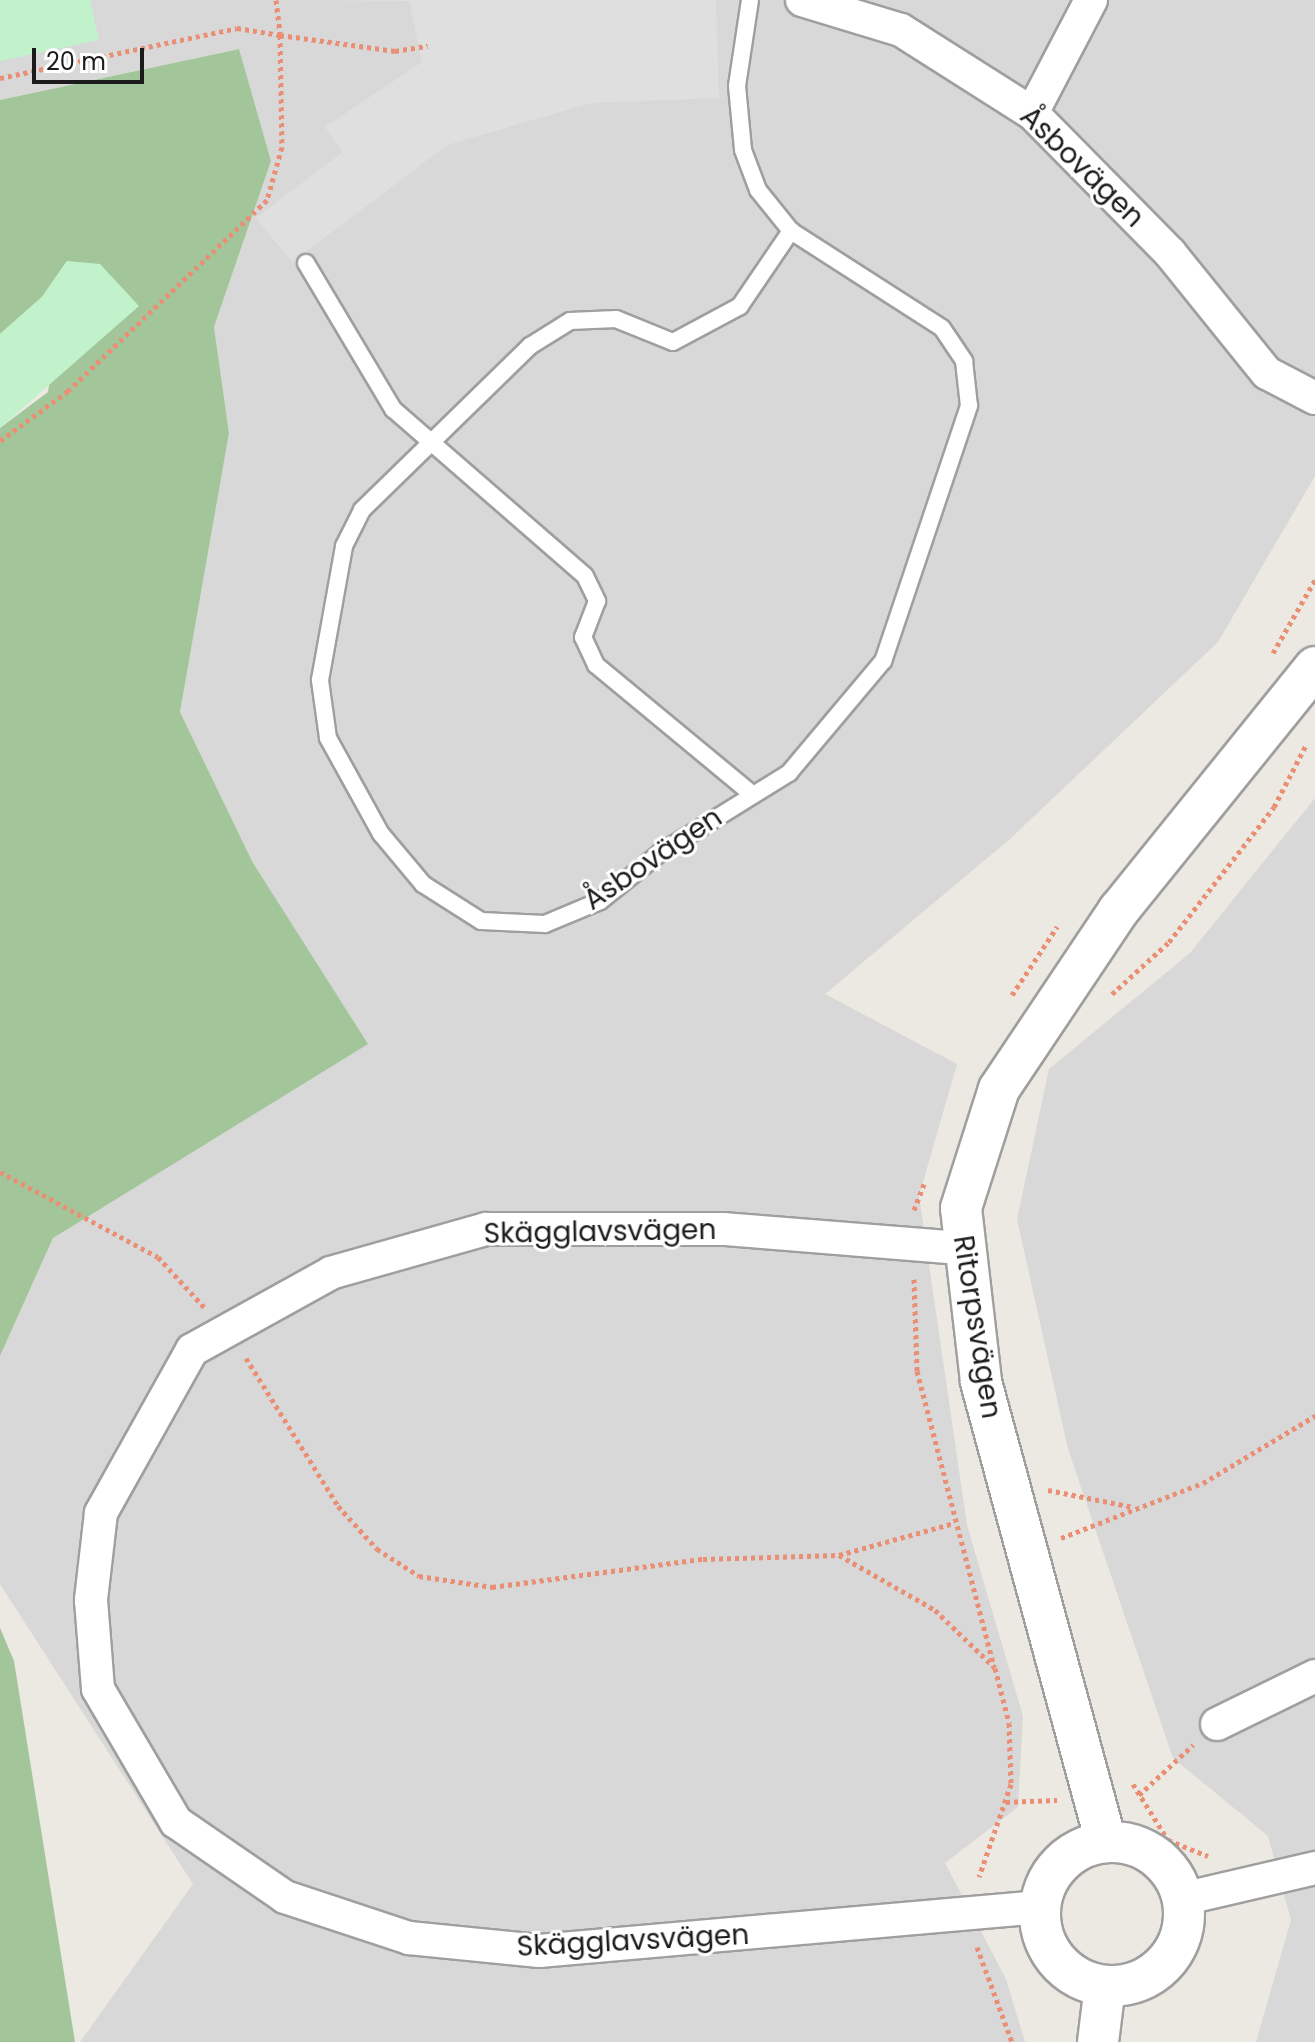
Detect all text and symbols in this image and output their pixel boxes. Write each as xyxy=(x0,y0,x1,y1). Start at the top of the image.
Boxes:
scale bar xyxy=(36,32,148,82)
text: 20 m xyxy=(46,45,106,78)
street label: Åsbovägen xyxy=(1013,100,1151,234)
street label: Åsbovägen xyxy=(578,801,728,917)
street label: Skägglavsvägen xyxy=(483,1213,717,1251)
street label: Ritorpsvägen xyxy=(946,1233,1008,1421)
street label: Skägglavsvägen xyxy=(516,1918,750,1964)

